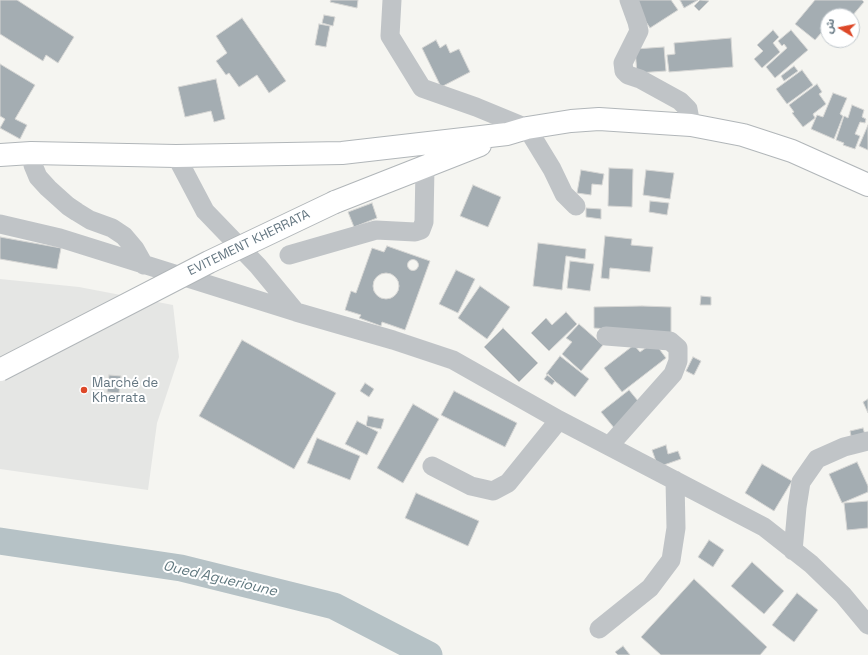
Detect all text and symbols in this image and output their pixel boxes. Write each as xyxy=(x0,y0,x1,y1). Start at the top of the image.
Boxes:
north arrow xyxy=(820,8,860,48)
text: ش xyxy=(821,17,837,35)
street label: EVITEMENT KHERRATA xyxy=(185,207,313,279)
place label: Marché de Kherrata xyxy=(92,375,158,406)
marker: Marché de Kherrata xyxy=(79,385,89,395)
water label: Oued Aguerioune xyxy=(161,558,279,600)

